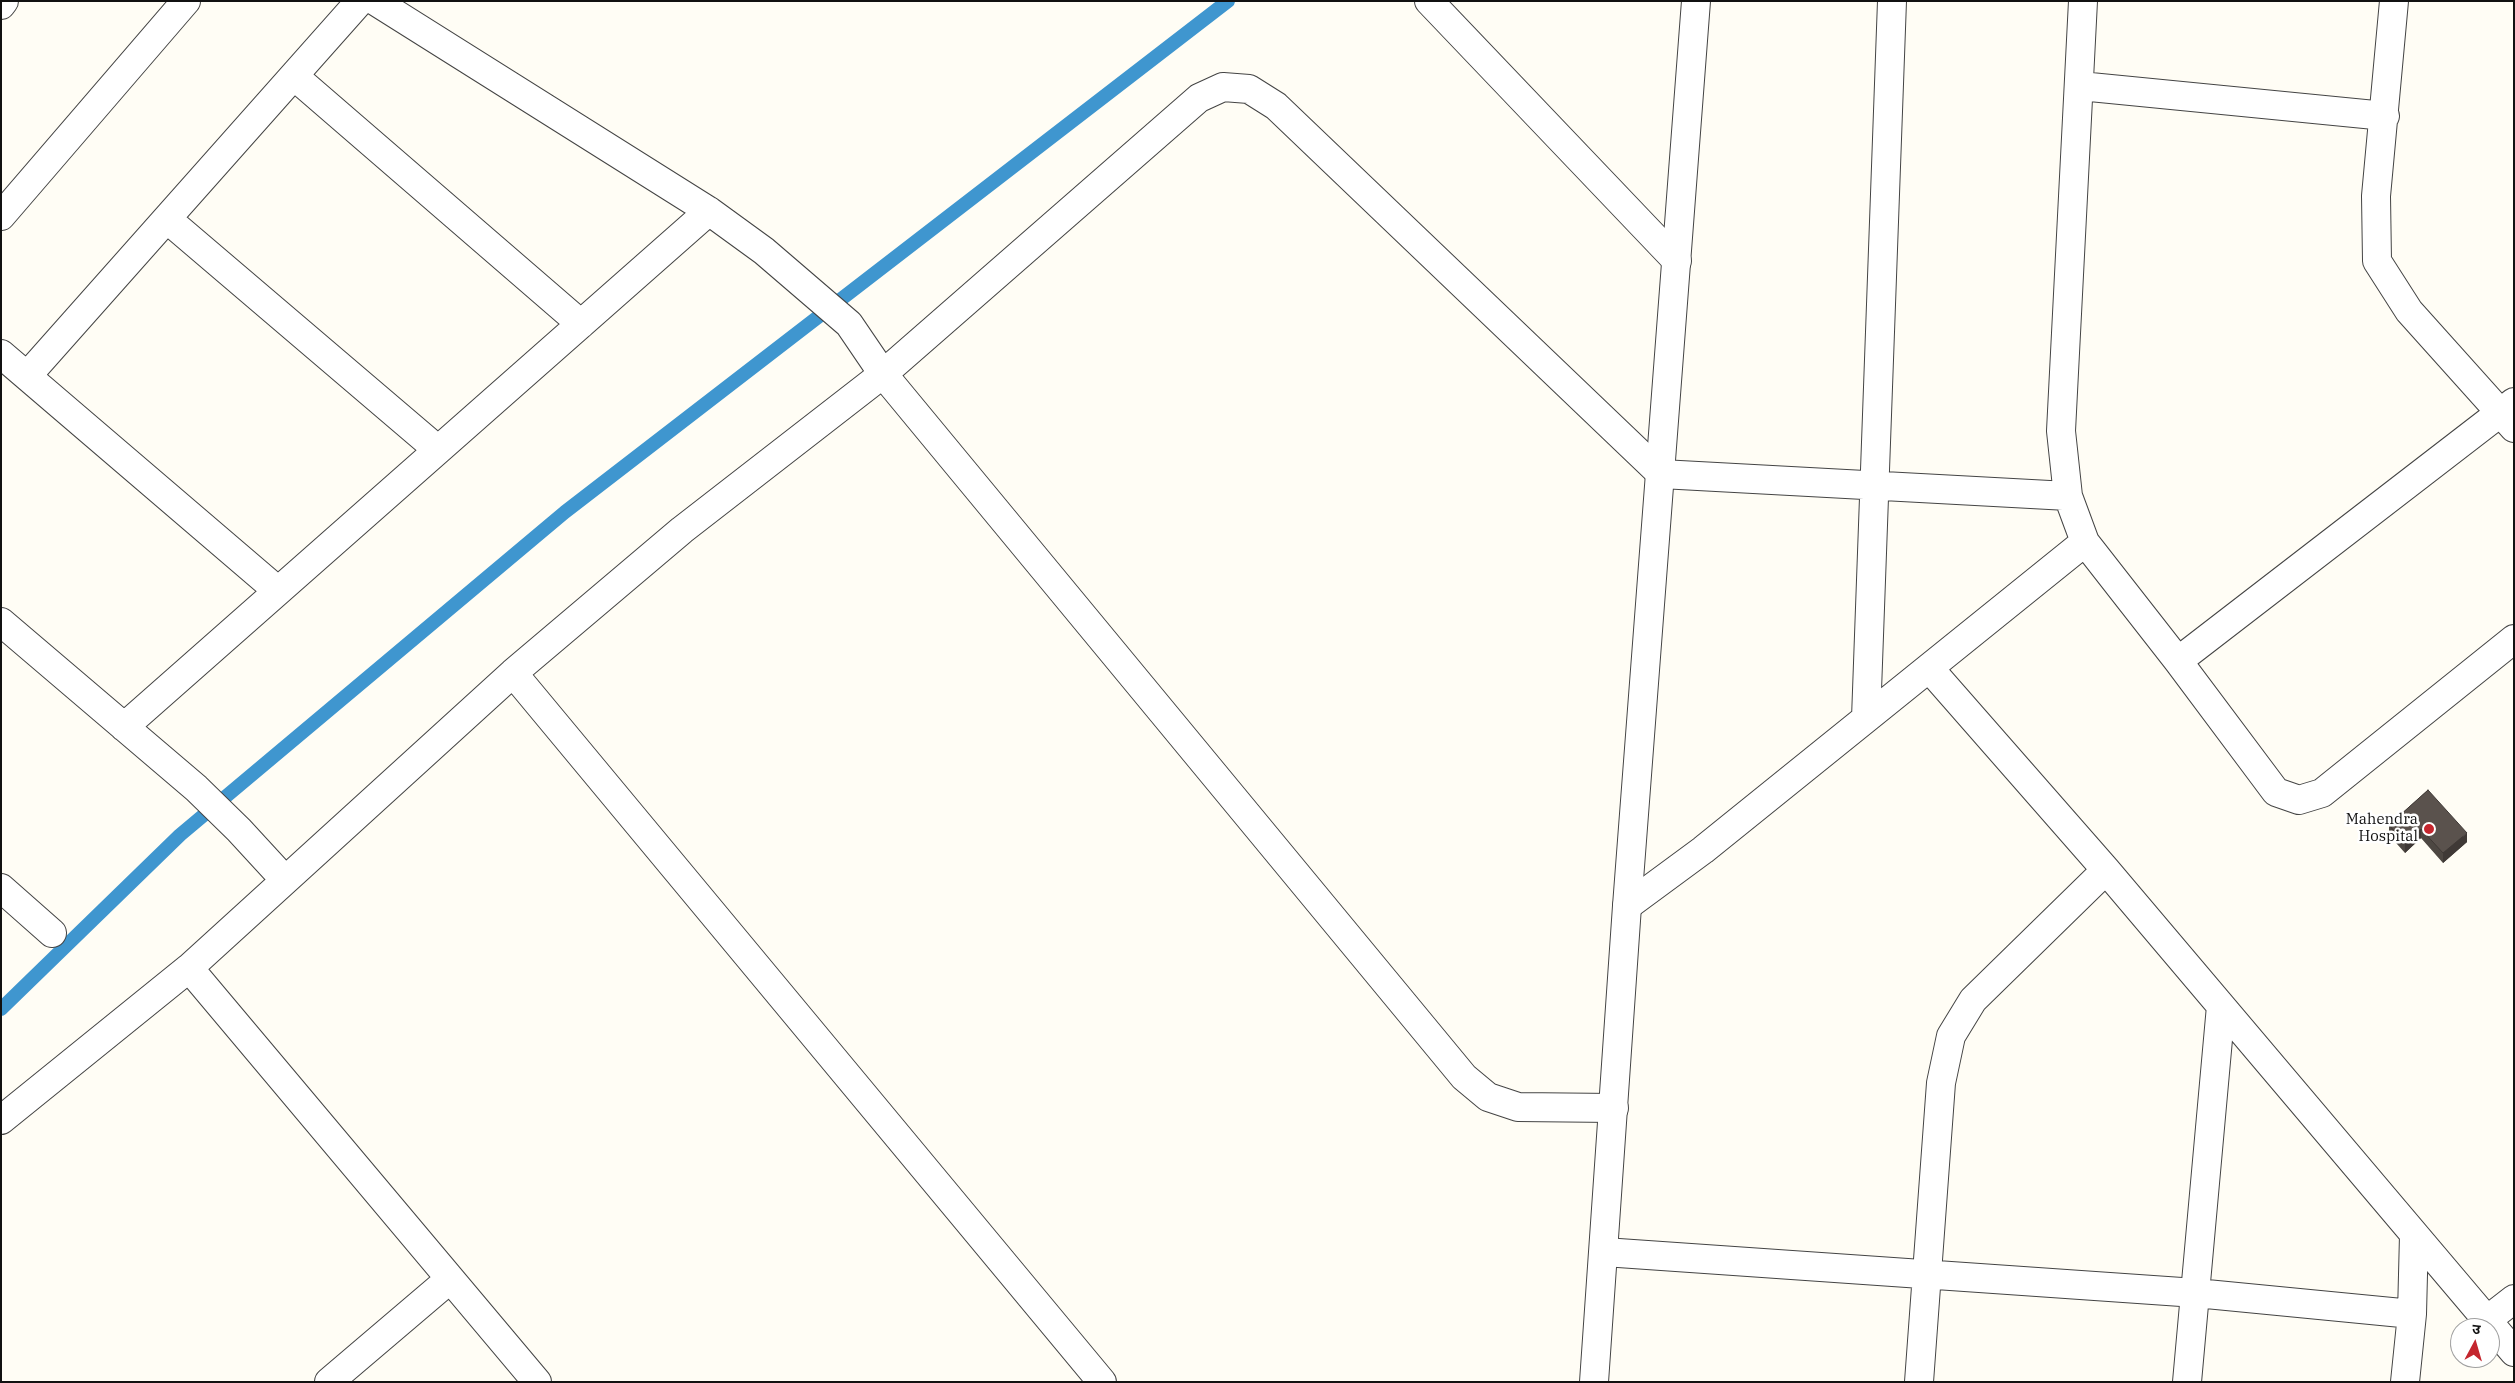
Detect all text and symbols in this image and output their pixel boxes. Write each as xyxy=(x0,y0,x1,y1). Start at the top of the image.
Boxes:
place label: Mahendra Hospital xyxy=(2346,811,2418,846)
marker: Mahendra Hospital xyxy=(2422,822,2436,836)
north arrow xyxy=(2450,1318,2500,1368)
text: उ xyxy=(2471,1320,2481,1338)

